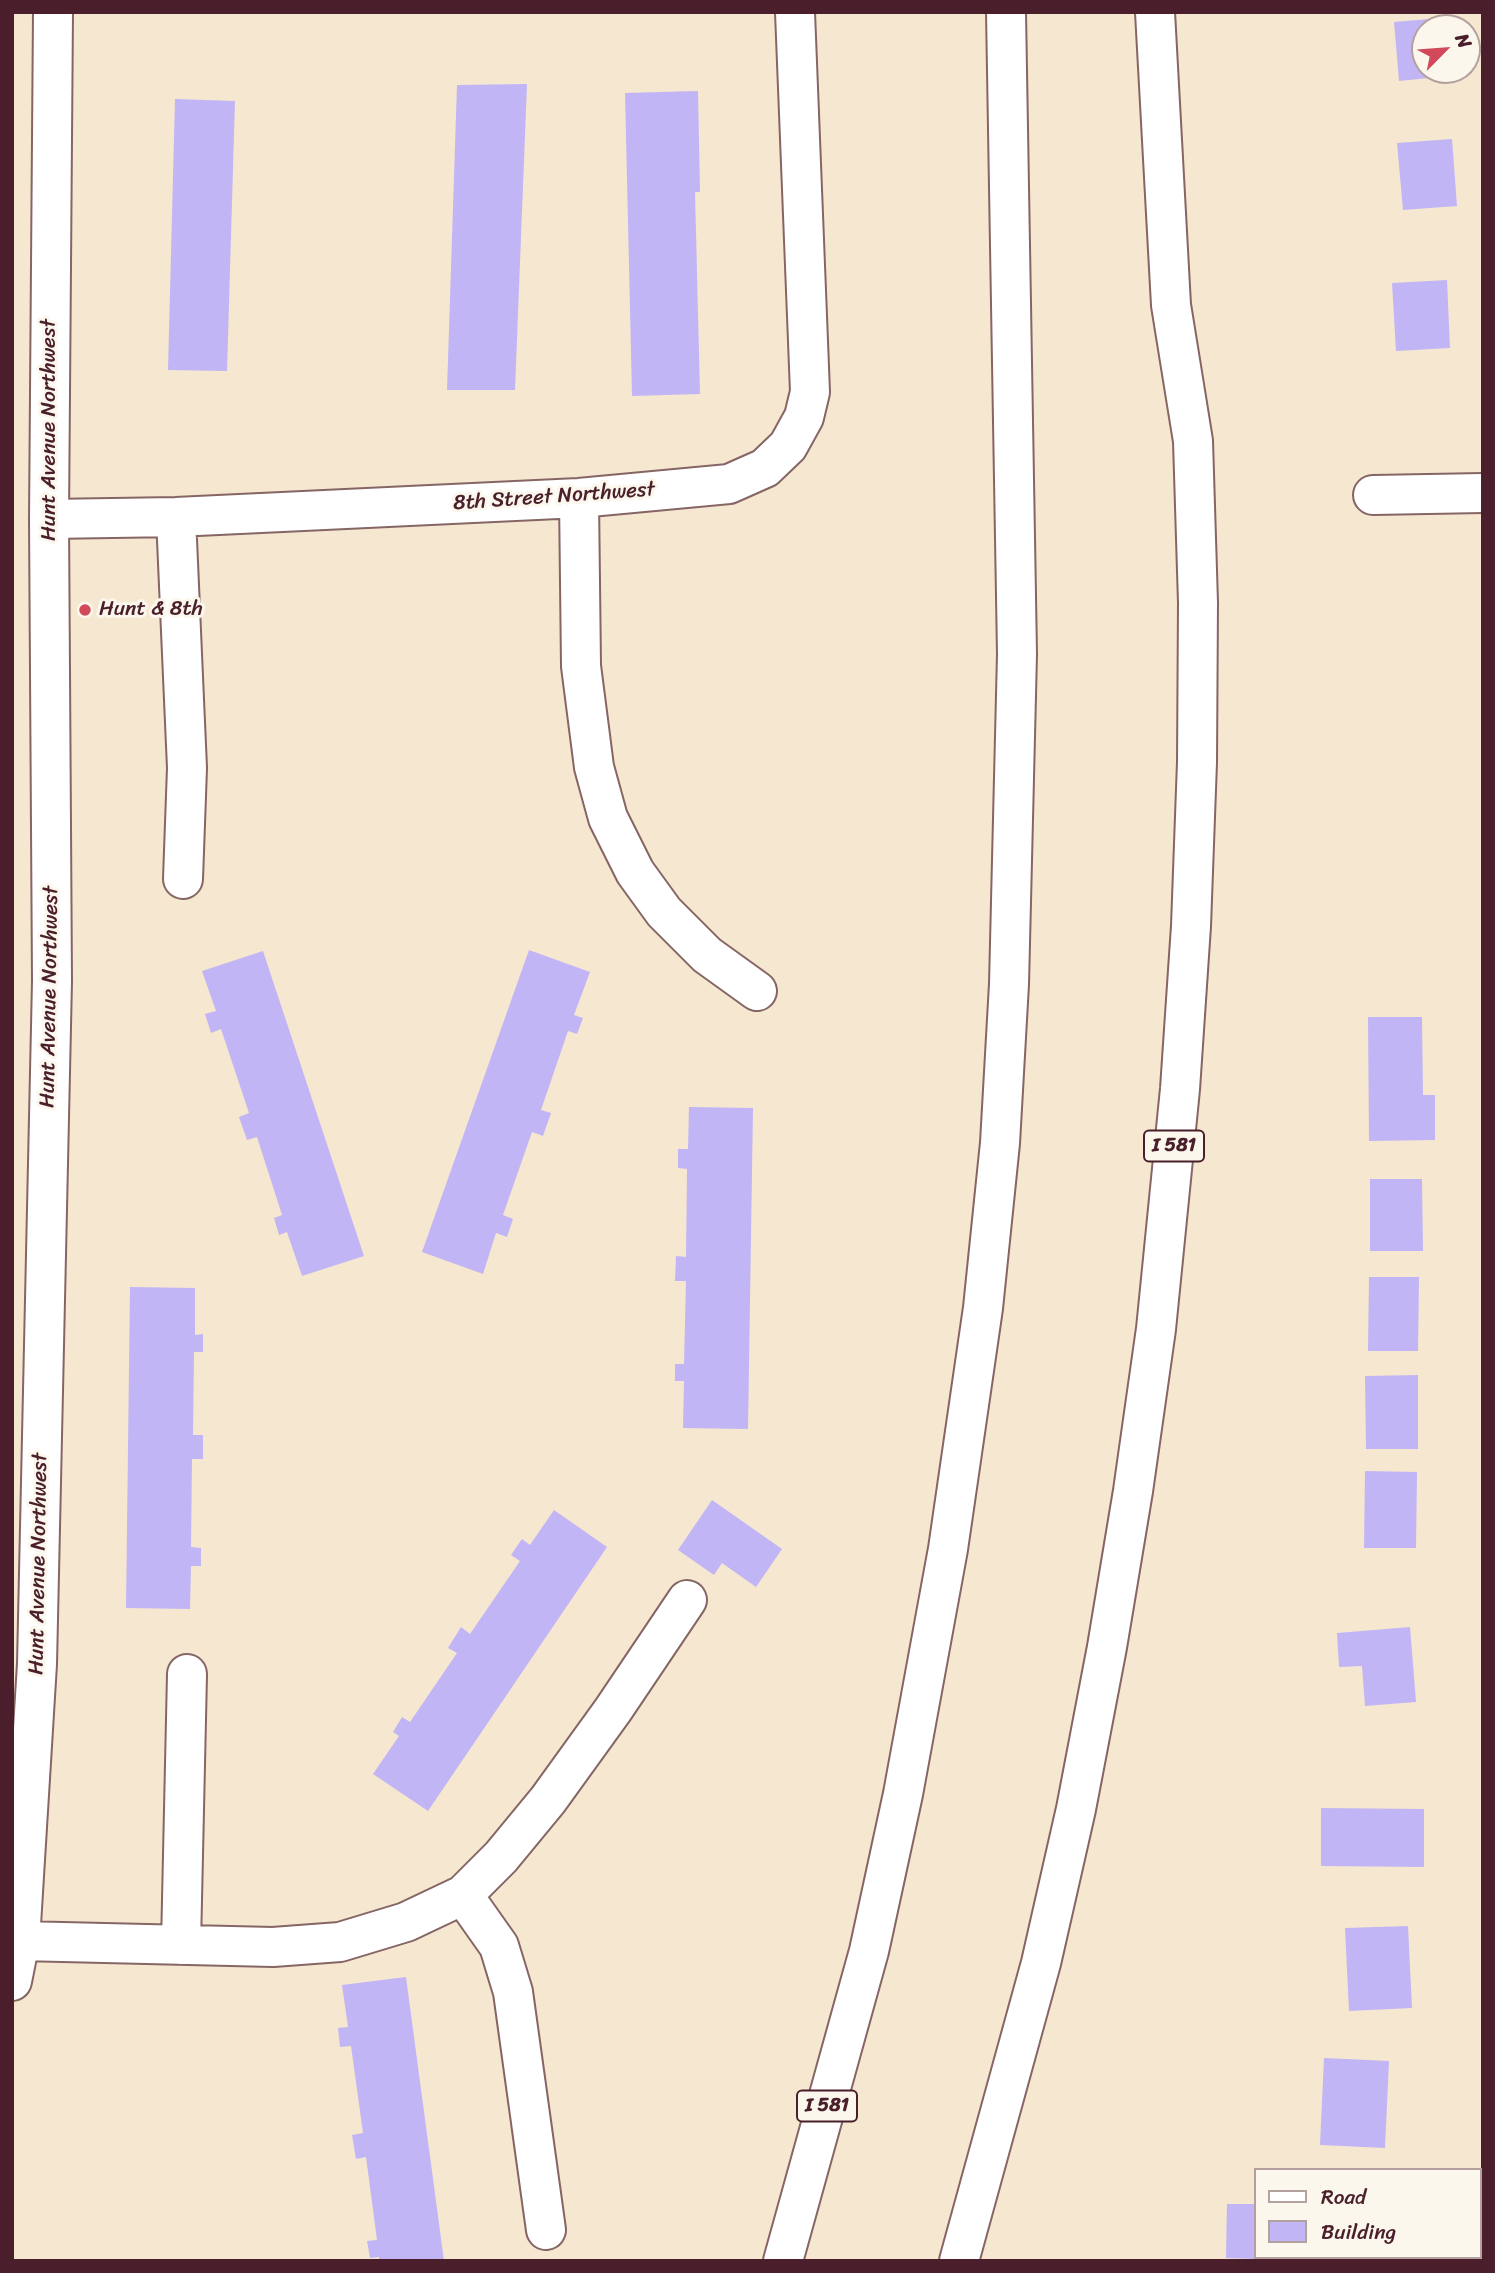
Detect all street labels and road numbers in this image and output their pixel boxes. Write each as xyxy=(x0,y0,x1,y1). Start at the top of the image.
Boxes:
street label: Hunt Avenue Northwest xyxy=(37,319,63,541)
street label: 8th Street Northwest xyxy=(452,477,656,517)
street label: Hunt Avenue Northwest xyxy=(35,886,65,1108)
road number: I 581 xyxy=(1144,1130,1204,1162)
street label: Hunt Avenue Northwest xyxy=(24,1453,54,1675)
road number: I 581 xyxy=(797,2090,857,2122)

